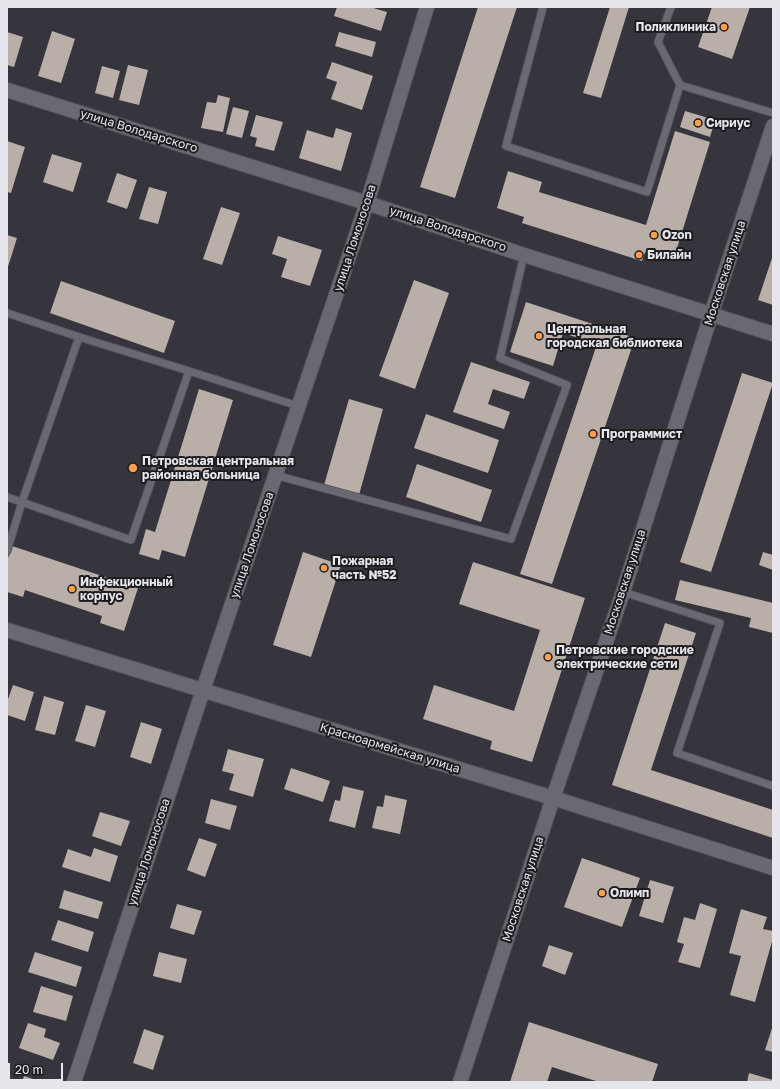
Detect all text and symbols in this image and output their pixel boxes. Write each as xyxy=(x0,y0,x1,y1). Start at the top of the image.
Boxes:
place label: Поликлиника xyxy=(635,20,716,34)
marker: Поликлиника xyxy=(719,22,729,32)
street label: улица Володарского xyxy=(79,106,199,156)
place label: Сириус xyxy=(706,116,750,130)
marker: Сириус xyxy=(693,118,703,128)
street label: улица Ломоносова xyxy=(331,183,379,293)
street label: улица Володарского xyxy=(388,203,508,255)
street label: Московская улица xyxy=(701,219,749,327)
place label: Ozon xyxy=(662,228,692,242)
marker: Ozon xyxy=(649,230,659,240)
place label: Билайн xyxy=(647,248,691,262)
marker: Билайн xyxy=(634,250,644,260)
place label: Центральная городская библиотека xyxy=(547,322,683,350)
marker: Центральная городская библиотека xyxy=(534,331,544,341)
place label: Программист xyxy=(601,427,682,441)
marker: Программист xyxy=(588,429,598,439)
place label: Петровская центральная районная больница xyxy=(142,454,294,482)
marker: Петровская центральная районная больница xyxy=(127,462,139,474)
street label: улица Ломоносова xyxy=(227,490,277,600)
street label: Московская улица xyxy=(601,528,649,636)
place label: Пожарная часть №52 xyxy=(332,554,397,582)
marker: Пожарная часть №52 xyxy=(319,563,329,573)
place label: Инфекционный корпус xyxy=(80,575,173,603)
marker: Инфекционный корпус xyxy=(67,584,77,594)
place label: Петровские городские электрические сети xyxy=(556,643,694,671)
marker: Петровские городские электрические сети xyxy=(543,652,553,662)
street label: Красноармейская улица xyxy=(318,720,462,776)
street label: улица Ломоносова xyxy=(125,797,173,907)
street label: Московская улица xyxy=(499,835,547,943)
place label: Олимп xyxy=(610,886,649,900)
marker: Олимп xyxy=(597,888,607,898)
scale bar xyxy=(10,1055,65,1081)
text: 20 m xyxy=(15,1062,43,1077)

